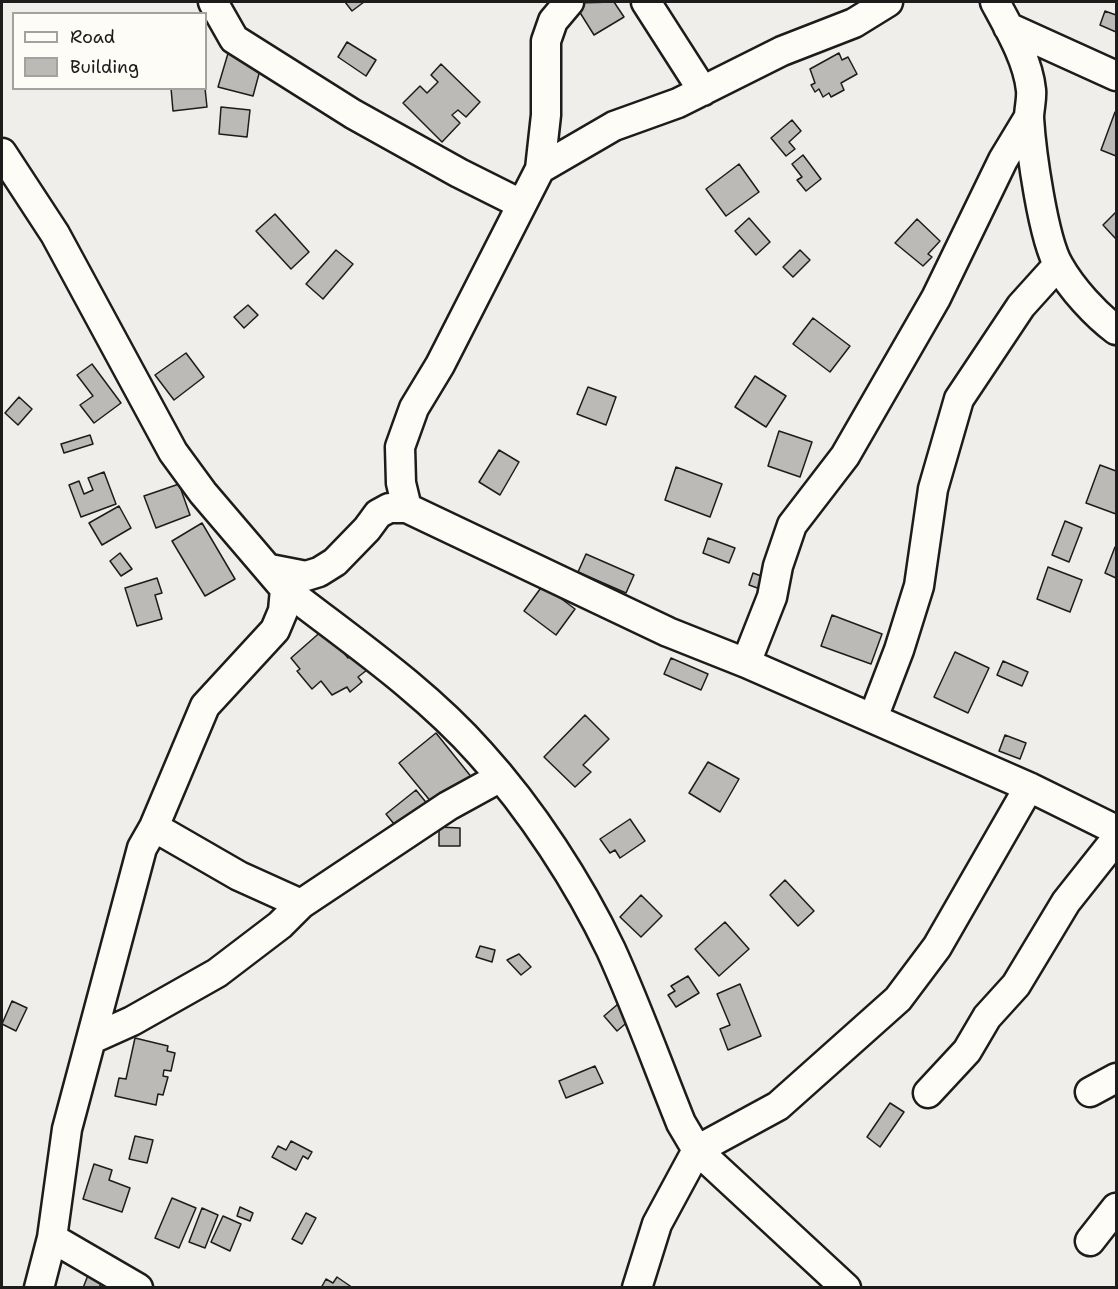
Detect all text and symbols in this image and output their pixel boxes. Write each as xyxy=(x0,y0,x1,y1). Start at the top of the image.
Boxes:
legend xyxy=(12,12,207,90)
text: Road xyxy=(70,25,115,49)
text: Building xyxy=(70,55,139,79)

